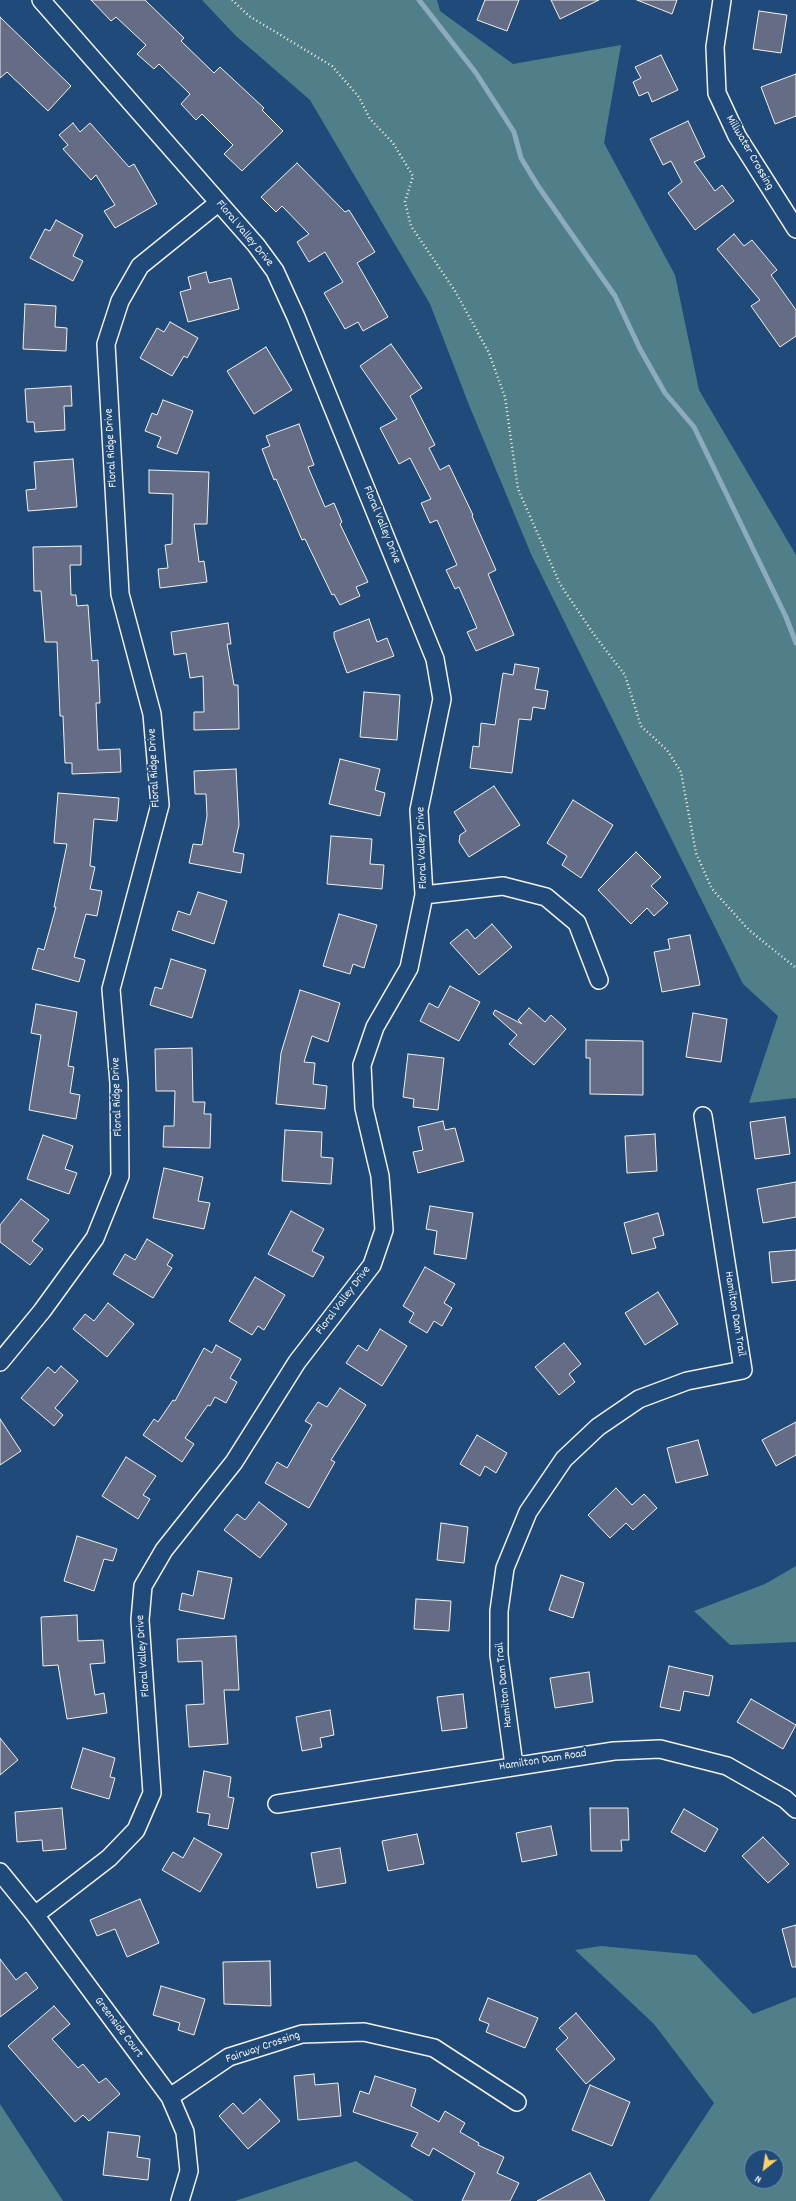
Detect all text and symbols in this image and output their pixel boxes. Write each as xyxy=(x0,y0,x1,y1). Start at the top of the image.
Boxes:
street label: Millwater Crossing xyxy=(722,113,776,193)
street label: Floral Valley Drive xyxy=(212,198,276,270)
street label: Floral Ridge Drive xyxy=(103,408,121,488)
street label: Floral Valley Drive xyxy=(359,484,403,566)
street label: Floral Ridge Drive xyxy=(146,728,164,808)
street label: Floral Valley Drive xyxy=(414,807,432,889)
street label: Floral Ridge Drive xyxy=(109,1057,127,1137)
street label: Floral Valley Drive xyxy=(313,1264,375,1338)
street label: Hamilton Dam Trail xyxy=(720,1270,748,1358)
street label: Floral Valley Drive xyxy=(134,1614,154,1698)
street label: Hamilton Dam Trail xyxy=(493,1642,517,1728)
street label: Hamilton Dam Road xyxy=(498,1747,588,1775)
street label: Greenside Court xyxy=(90,1995,146,2061)
street label: Fairway Crossing xyxy=(224,2029,302,2067)
north arrow xyxy=(744,2149,784,2189)
text: N xyxy=(752,2170,765,2187)

